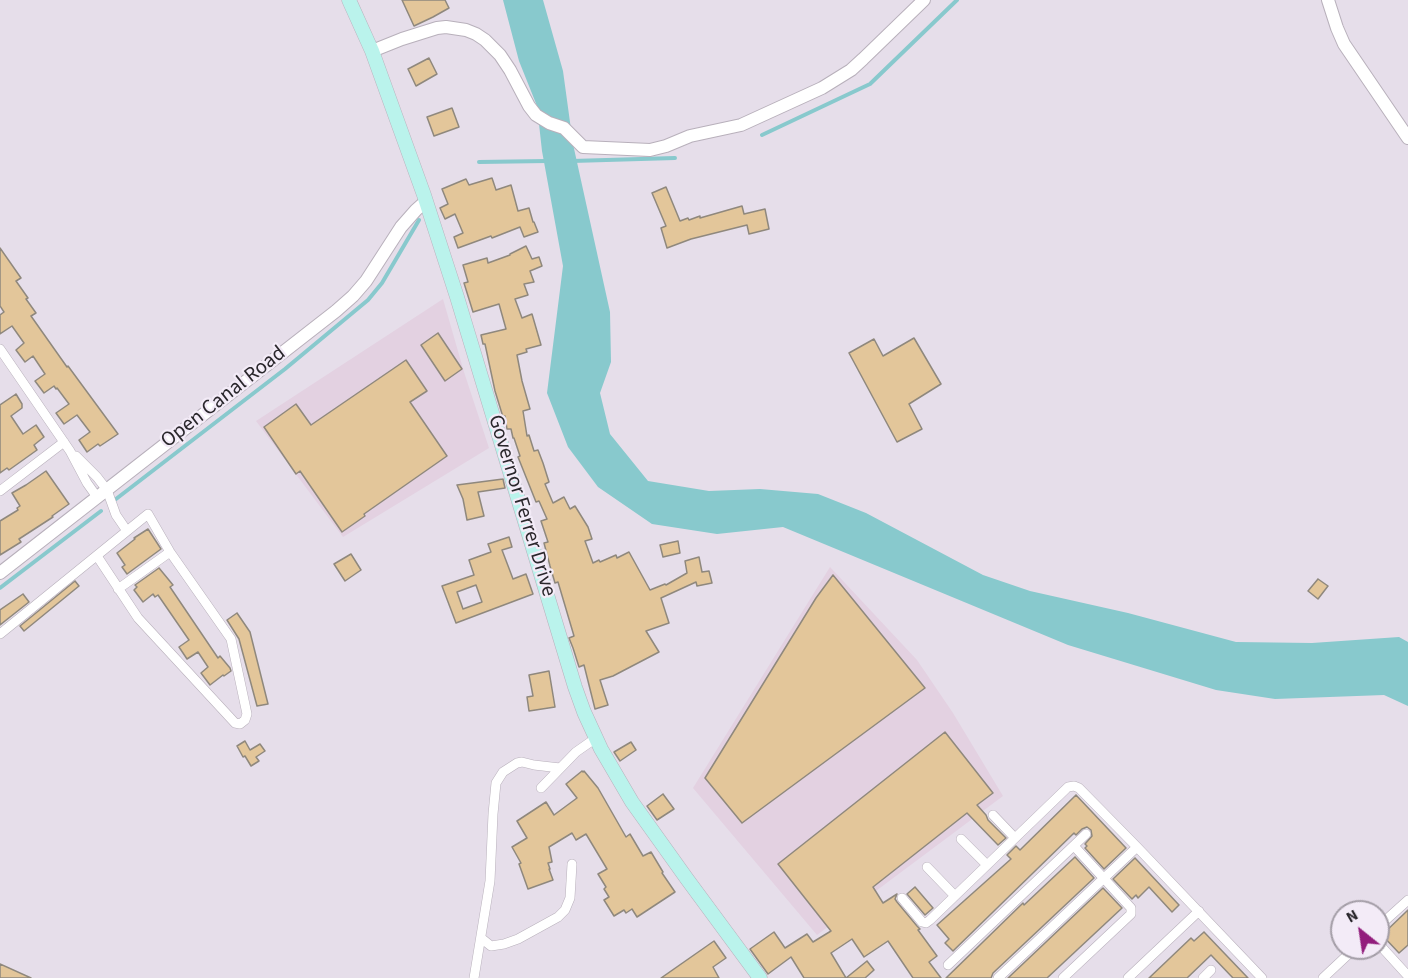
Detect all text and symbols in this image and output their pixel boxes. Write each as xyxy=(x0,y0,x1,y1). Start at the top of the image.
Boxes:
street label: Open Canal Road xyxy=(157,342,291,454)
street label: Governor Ferrer Drive xyxy=(481,412,561,600)
north arrow xyxy=(1330,900,1390,960)
text: N xyxy=(1342,904,1362,928)

